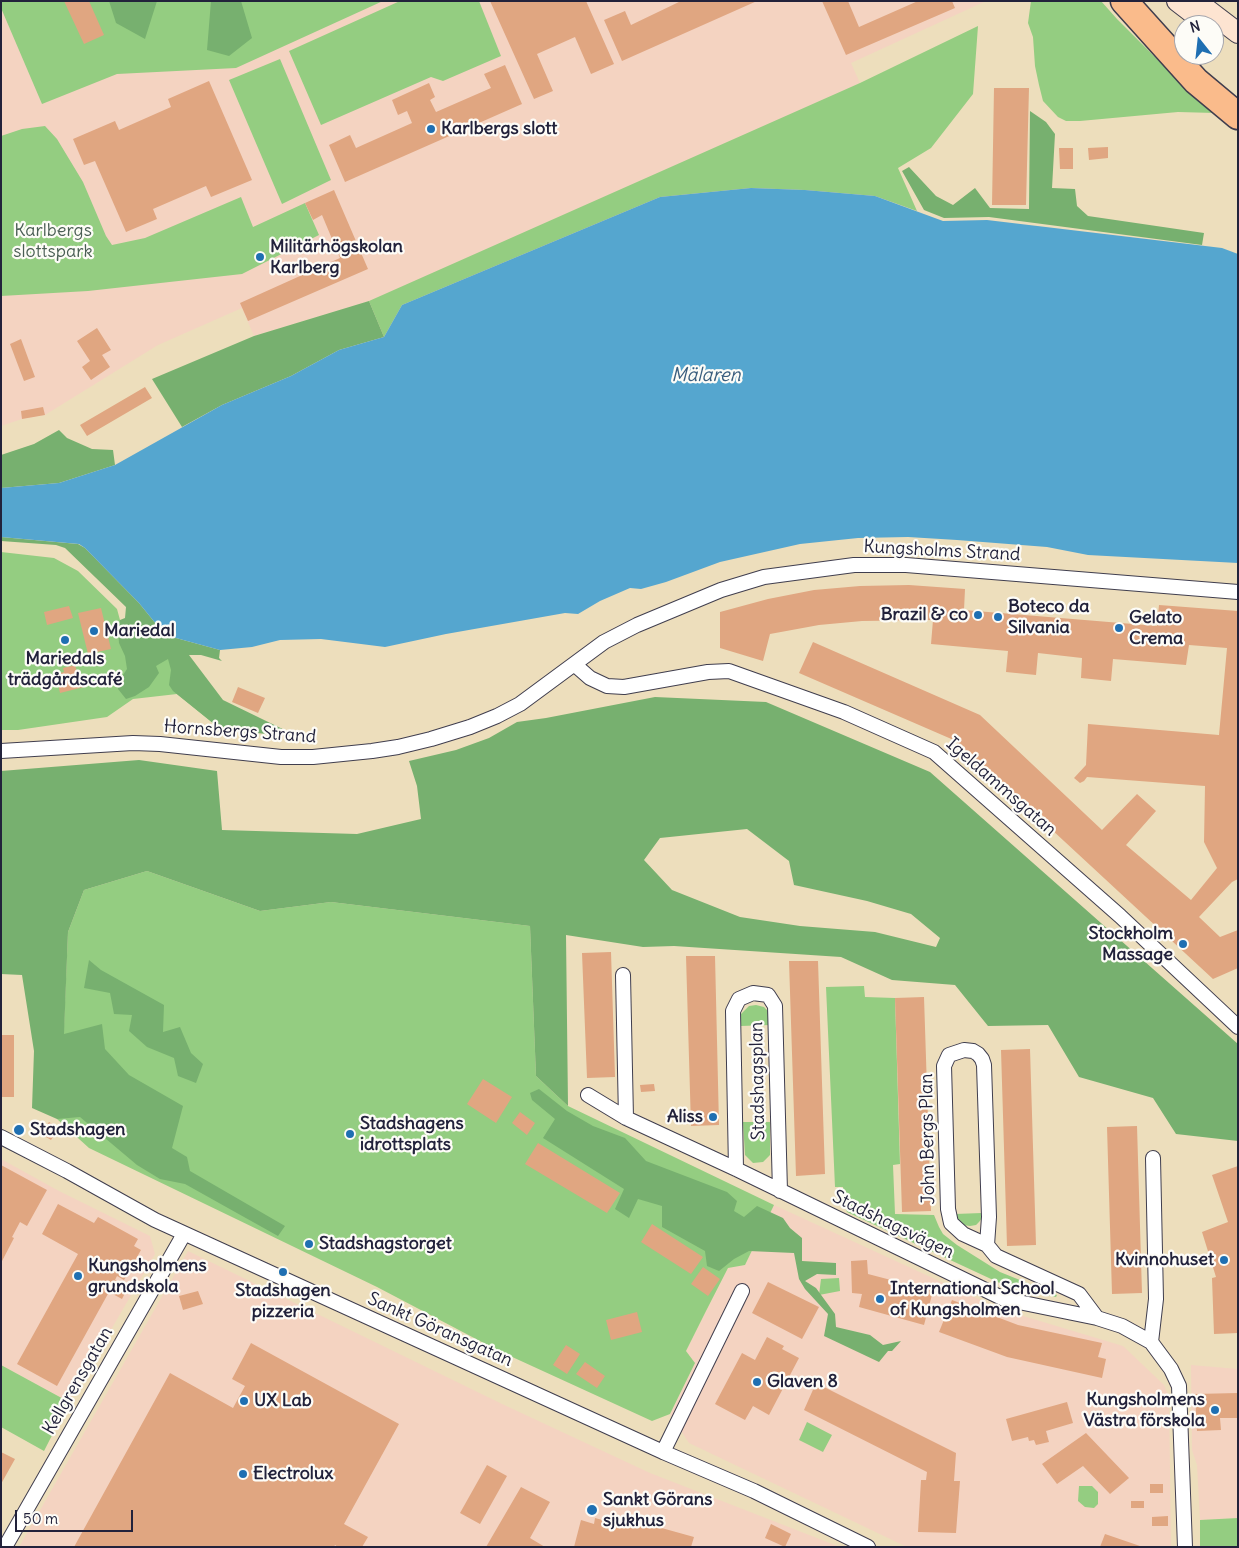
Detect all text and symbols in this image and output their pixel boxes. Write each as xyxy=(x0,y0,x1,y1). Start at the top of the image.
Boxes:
north arrow xyxy=(1174,15,1224,65)
text: N xyxy=(1188,17,1202,37)
place label: Karlbergs slott xyxy=(441,118,557,140)
marker: Karlbergs slott xyxy=(425,123,437,135)
park label: Karlbergs slottspark xyxy=(13,220,93,262)
place label: Militärhögskolan Karlberg xyxy=(270,236,403,278)
marker: Militärhögskolan Karlberg xyxy=(254,251,266,263)
water label: Mälaren xyxy=(671,365,741,387)
street label: Kungsholms Strand xyxy=(863,536,1021,566)
place label: Boteco da Silvania xyxy=(1008,596,1090,638)
place label: Brazil & co xyxy=(881,604,968,626)
place label: Gelato Crema xyxy=(1129,607,1183,650)
marker: Brazil & co xyxy=(972,609,984,621)
marker: Boteco da Silvania xyxy=(992,611,1004,623)
place label: Mariedal xyxy=(104,620,175,642)
marker: Gelato Crema xyxy=(1113,622,1125,634)
marker: Mariedal xyxy=(88,625,100,637)
marker: Mariedals trädgårdscafé xyxy=(59,634,71,646)
place label: Mariedals trädgårdscafé xyxy=(8,648,122,691)
street label: Hornsbergs Strand xyxy=(163,716,317,748)
street label: Igeldammsgatan xyxy=(941,733,1061,841)
place label: Stockholm Massage xyxy=(1088,923,1173,966)
marker: Stockholm Massage xyxy=(1177,938,1189,950)
street label: Stadshagsplan xyxy=(746,1022,770,1140)
street label: John Bergs Plan xyxy=(916,1073,940,1205)
place label: Aliss xyxy=(667,1106,703,1128)
marker: Aliss xyxy=(707,1111,719,1123)
place label: Stadshagens idrottsplats xyxy=(360,1113,464,1156)
place label: Stadshagen xyxy=(30,1119,126,1141)
marker: Stadshagen xyxy=(12,1123,26,1137)
marker: Stadshagens idrottsplats xyxy=(344,1128,356,1140)
street label: Stadshagsvägen xyxy=(829,1186,957,1264)
place label: Stadshagstorget xyxy=(319,1233,452,1255)
marker: Stadshagstorget xyxy=(303,1238,315,1250)
place label: Kvinnohuset xyxy=(1115,1249,1214,1271)
marker: Kvinnohuset xyxy=(1218,1254,1230,1266)
place label: Kungsholmens grundskola xyxy=(88,1255,207,1298)
marker: Stadshagen pizzeria xyxy=(277,1266,289,1278)
marker: Kungsholmens grundskola xyxy=(72,1270,84,1282)
place label: International School of Kungsholmen xyxy=(890,1278,1055,1320)
place label: Stadshagen pizzeria xyxy=(235,1280,331,1322)
street label: Sankt Göransgatan xyxy=(364,1288,516,1372)
marker: International School of Kungsholmen xyxy=(874,1293,886,1305)
street label: Kellgrensgatan xyxy=(38,1323,118,1439)
place label: Glaven 8 xyxy=(767,1371,838,1393)
marker: Glaven 8 xyxy=(751,1376,763,1388)
place label: Kungsholmens Västra förskola xyxy=(1083,1389,1205,1432)
place label: UX Lab xyxy=(254,1390,312,1412)
marker: UX Lab xyxy=(238,1395,250,1407)
marker: Kungsholmens Västra förskola xyxy=(1209,1404,1221,1416)
place label: Electrolux xyxy=(253,1463,333,1485)
marker: Electrolux xyxy=(237,1468,249,1480)
place label: Sankt Görans sjukhus xyxy=(603,1489,712,1532)
scale bar xyxy=(18,1500,135,1532)
marker: Sankt Görans sjukhus xyxy=(585,1503,599,1517)
text: 50 m xyxy=(23,1509,58,1528)

